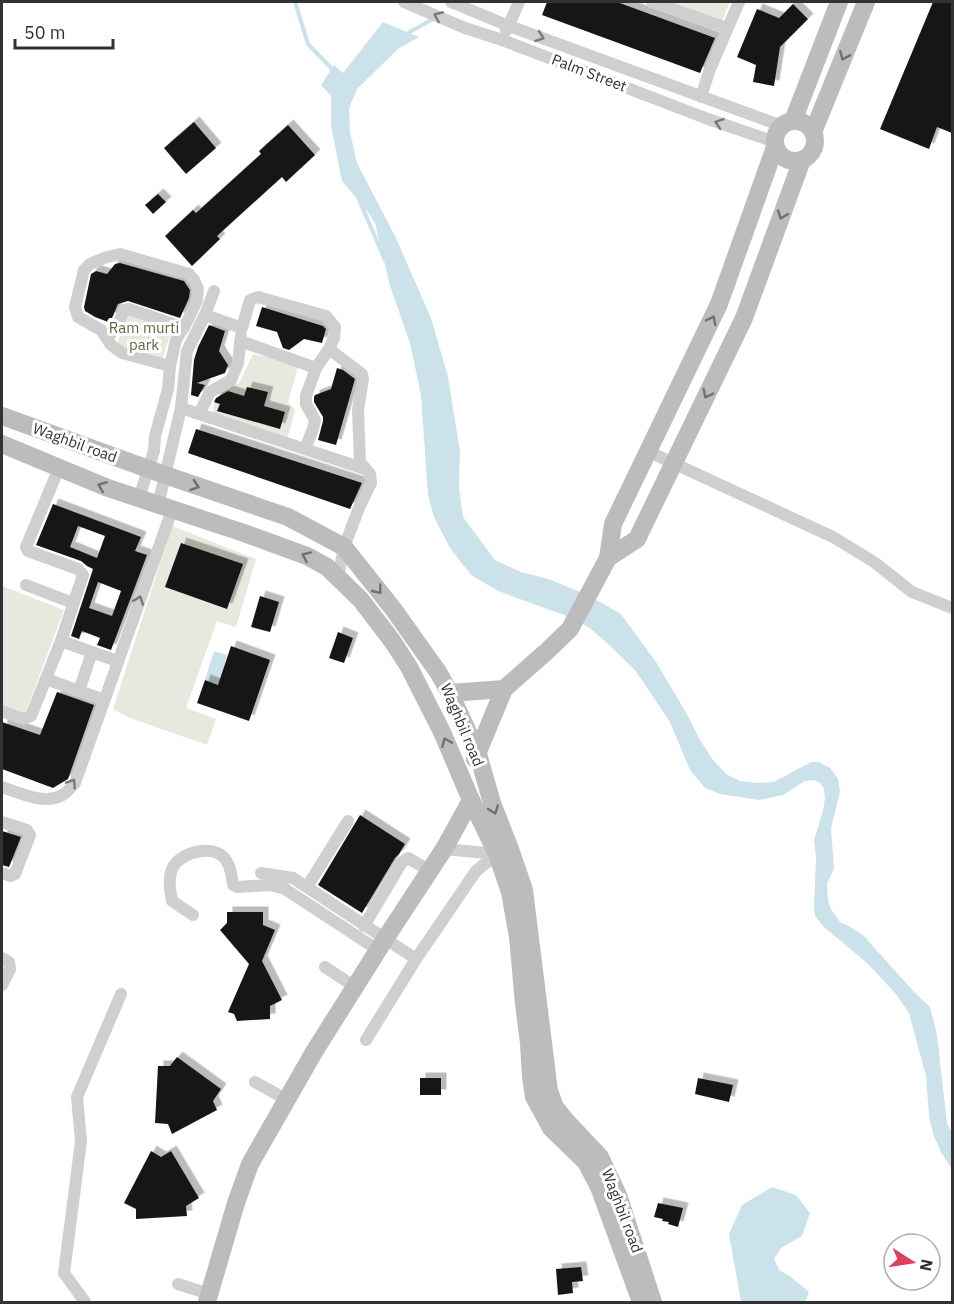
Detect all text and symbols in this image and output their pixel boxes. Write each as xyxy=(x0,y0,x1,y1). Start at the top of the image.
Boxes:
scale bar xyxy=(15,12,112,50)
one-way arrow xyxy=(434,12,445,24)
text: 50 m xyxy=(24,21,66,44)
one-way arrow xyxy=(534,30,545,42)
one-way arrow xyxy=(839,49,851,60)
street label: Palm Street xyxy=(549,50,629,96)
one-way arrow xyxy=(714,117,725,130)
one-way arrow xyxy=(777,209,790,220)
one-way arrow xyxy=(704,315,716,326)
park label: Ram murti park xyxy=(109,318,179,354)
one-way arrow xyxy=(702,388,714,399)
street label: Waghbil road xyxy=(30,419,120,467)
one-way arrow xyxy=(189,478,200,491)
one-way arrow xyxy=(98,481,109,493)
one-way arrow xyxy=(302,552,313,564)
one-way arrow xyxy=(370,583,381,594)
one-way arrow xyxy=(132,595,145,606)
street label: Waghbil road xyxy=(436,680,488,769)
one-way arrow xyxy=(441,738,453,749)
one-way arrow xyxy=(65,778,76,789)
one-way arrow xyxy=(487,804,500,814)
street label: Waghbil road xyxy=(598,1166,647,1255)
north arrow xyxy=(882,1232,942,1292)
text: N xyxy=(916,1257,938,1273)

